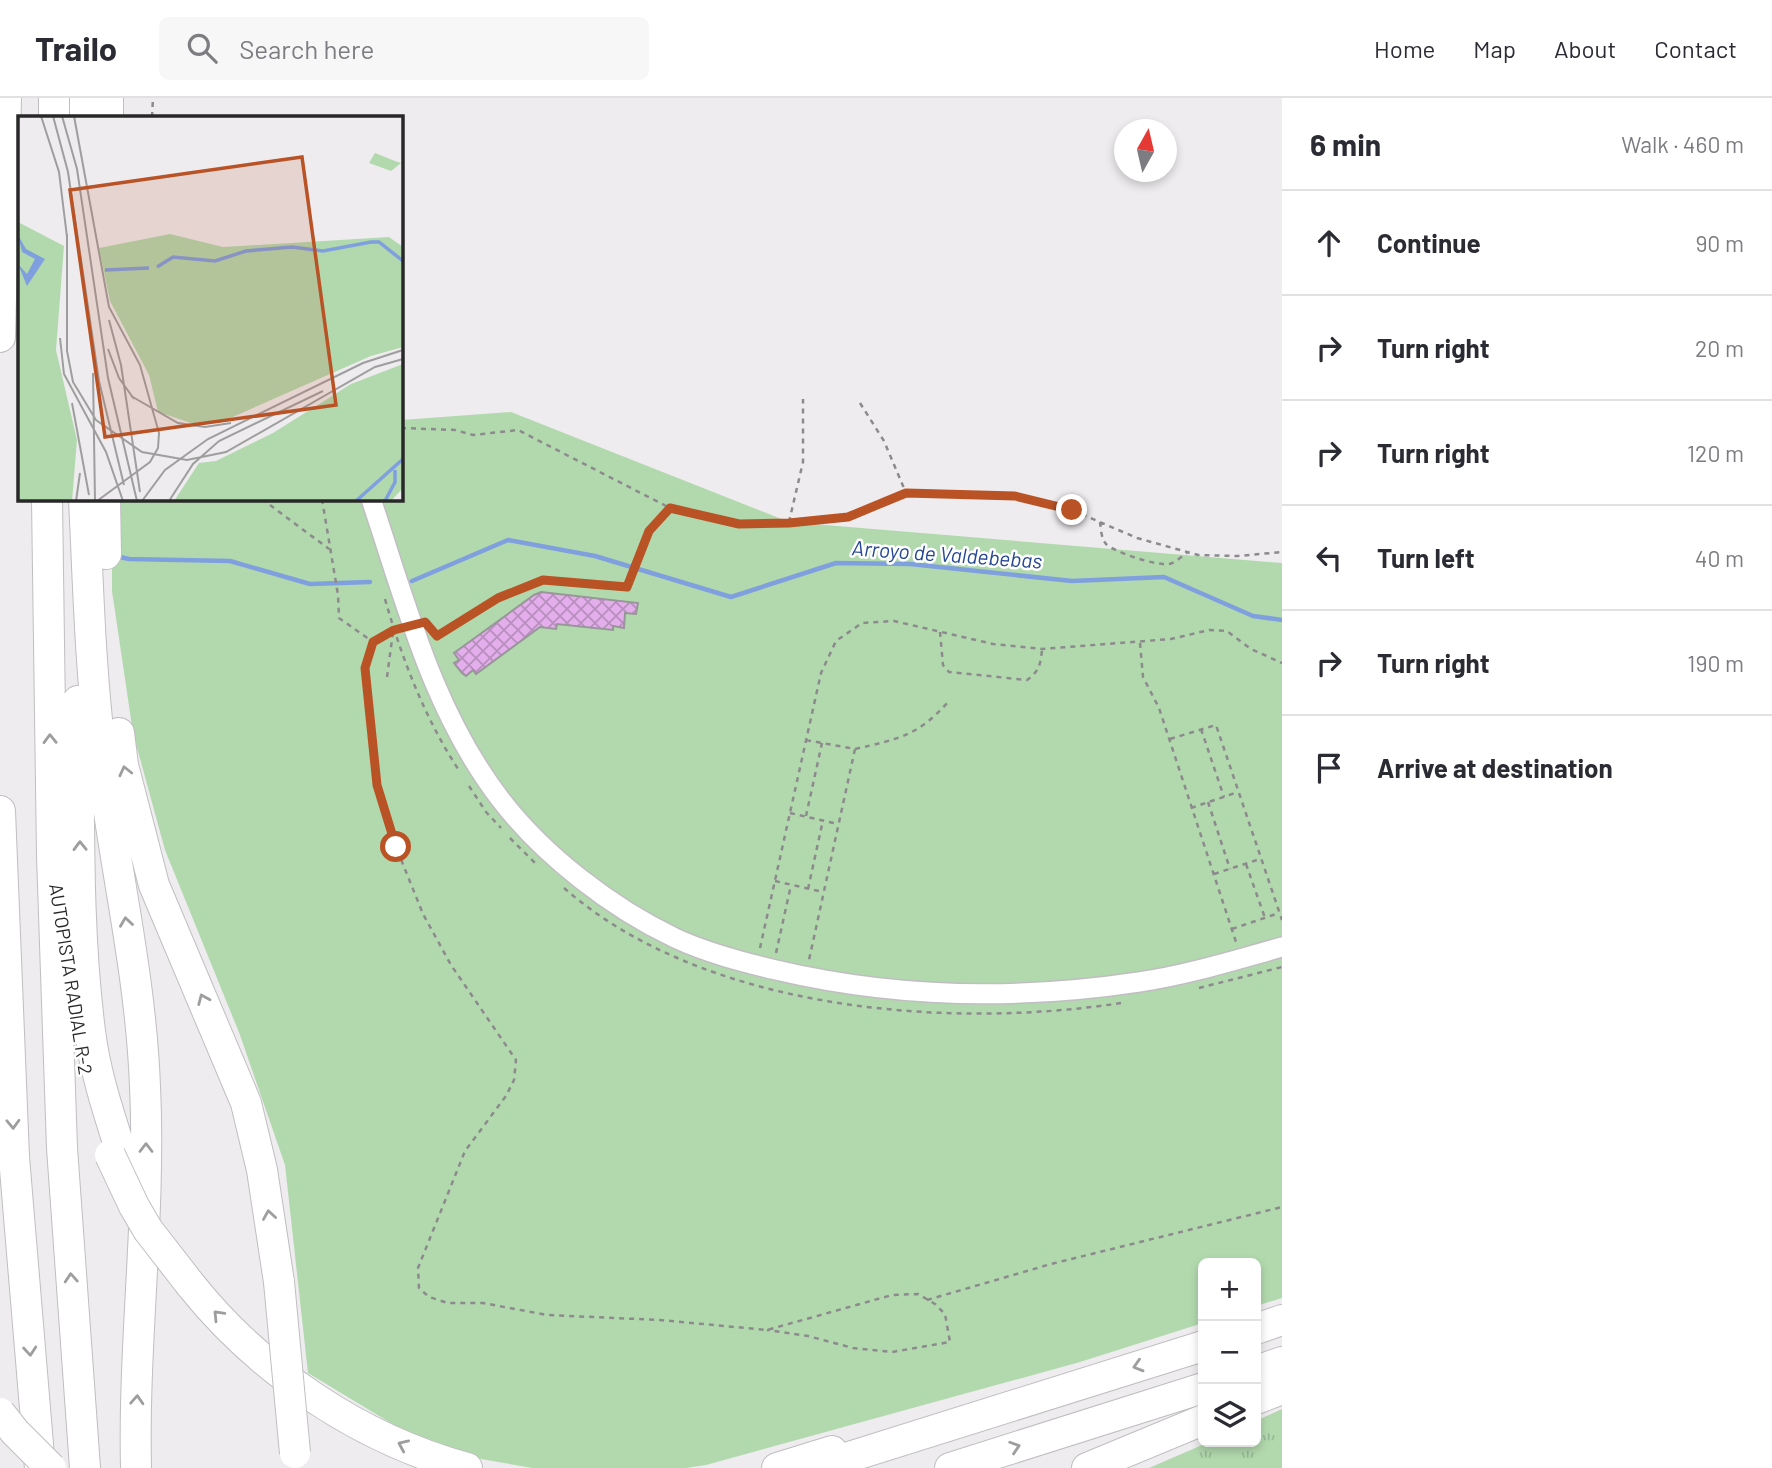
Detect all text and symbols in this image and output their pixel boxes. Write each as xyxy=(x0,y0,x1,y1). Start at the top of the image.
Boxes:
search box xyxy=(159,17,649,80)
text: Trailo xyxy=(35,28,117,68)
icon: search xyxy=(183,29,221,67)
text: Search here xyxy=(239,33,374,64)
text: Home xyxy=(1374,34,1435,63)
text: Map xyxy=(1473,34,1516,63)
text: About xyxy=(1554,34,1616,63)
text: Contact xyxy=(1654,34,1737,63)
inset map xyxy=(18,116,402,500)
north arrow xyxy=(1114,119,1177,182)
text: 6 min xyxy=(1310,126,1381,162)
text: Walk · 460 m xyxy=(1621,130,1744,158)
icon: ahead xyxy=(1310,224,1348,262)
text: Continue xyxy=(1377,227,1481,258)
text: 90 m xyxy=(1695,229,1744,257)
icon: right xyxy=(1310,329,1348,367)
text: Turn right xyxy=(1377,332,1490,363)
text: 20 m xyxy=(1695,334,1744,362)
icon: right xyxy=(1310,434,1348,472)
text: Turn right xyxy=(1377,437,1490,468)
text: 120 m xyxy=(1687,439,1744,467)
route end xyxy=(1056,494,1087,525)
water label: Arroyo de Valdebebas xyxy=(851,534,1043,573)
icon: left xyxy=(1310,539,1348,577)
text: Turn left xyxy=(1377,542,1475,573)
text: 40 m xyxy=(1695,544,1744,572)
icon: right xyxy=(1310,644,1348,682)
text: Turn right xyxy=(1377,647,1490,678)
text: 190 m xyxy=(1687,649,1744,677)
one-way arrow xyxy=(42,733,58,743)
icon: arrive xyxy=(1310,749,1348,787)
text: Arrive at destination xyxy=(1377,752,1613,783)
one-way arrow xyxy=(118,765,133,777)
route start xyxy=(380,831,411,862)
one-way arrow xyxy=(73,840,88,851)
street label: AUTOPISTA RADIAL R-2 xyxy=(45,882,98,1076)
one-way arrow xyxy=(119,916,134,928)
one-way arrow xyxy=(197,993,211,1005)
one-way arrow xyxy=(5,1118,20,1129)
one-way arrow xyxy=(138,1142,154,1153)
one-way arrow xyxy=(262,1209,277,1221)
map controls xyxy=(1198,1258,1261,1447)
button: + xyxy=(1198,1258,1261,1321)
one-way arrow xyxy=(64,1272,79,1283)
one-way arrow xyxy=(213,1311,226,1324)
button: − xyxy=(1198,1321,1261,1384)
one-way arrow xyxy=(22,1345,37,1356)
one-way arrow xyxy=(1132,1357,1144,1372)
button: layers xyxy=(1198,1384,1261,1447)
one-way arrow xyxy=(129,1394,144,1405)
one-way arrow xyxy=(398,1439,410,1453)
one-way arrow xyxy=(1009,1441,1021,1456)

